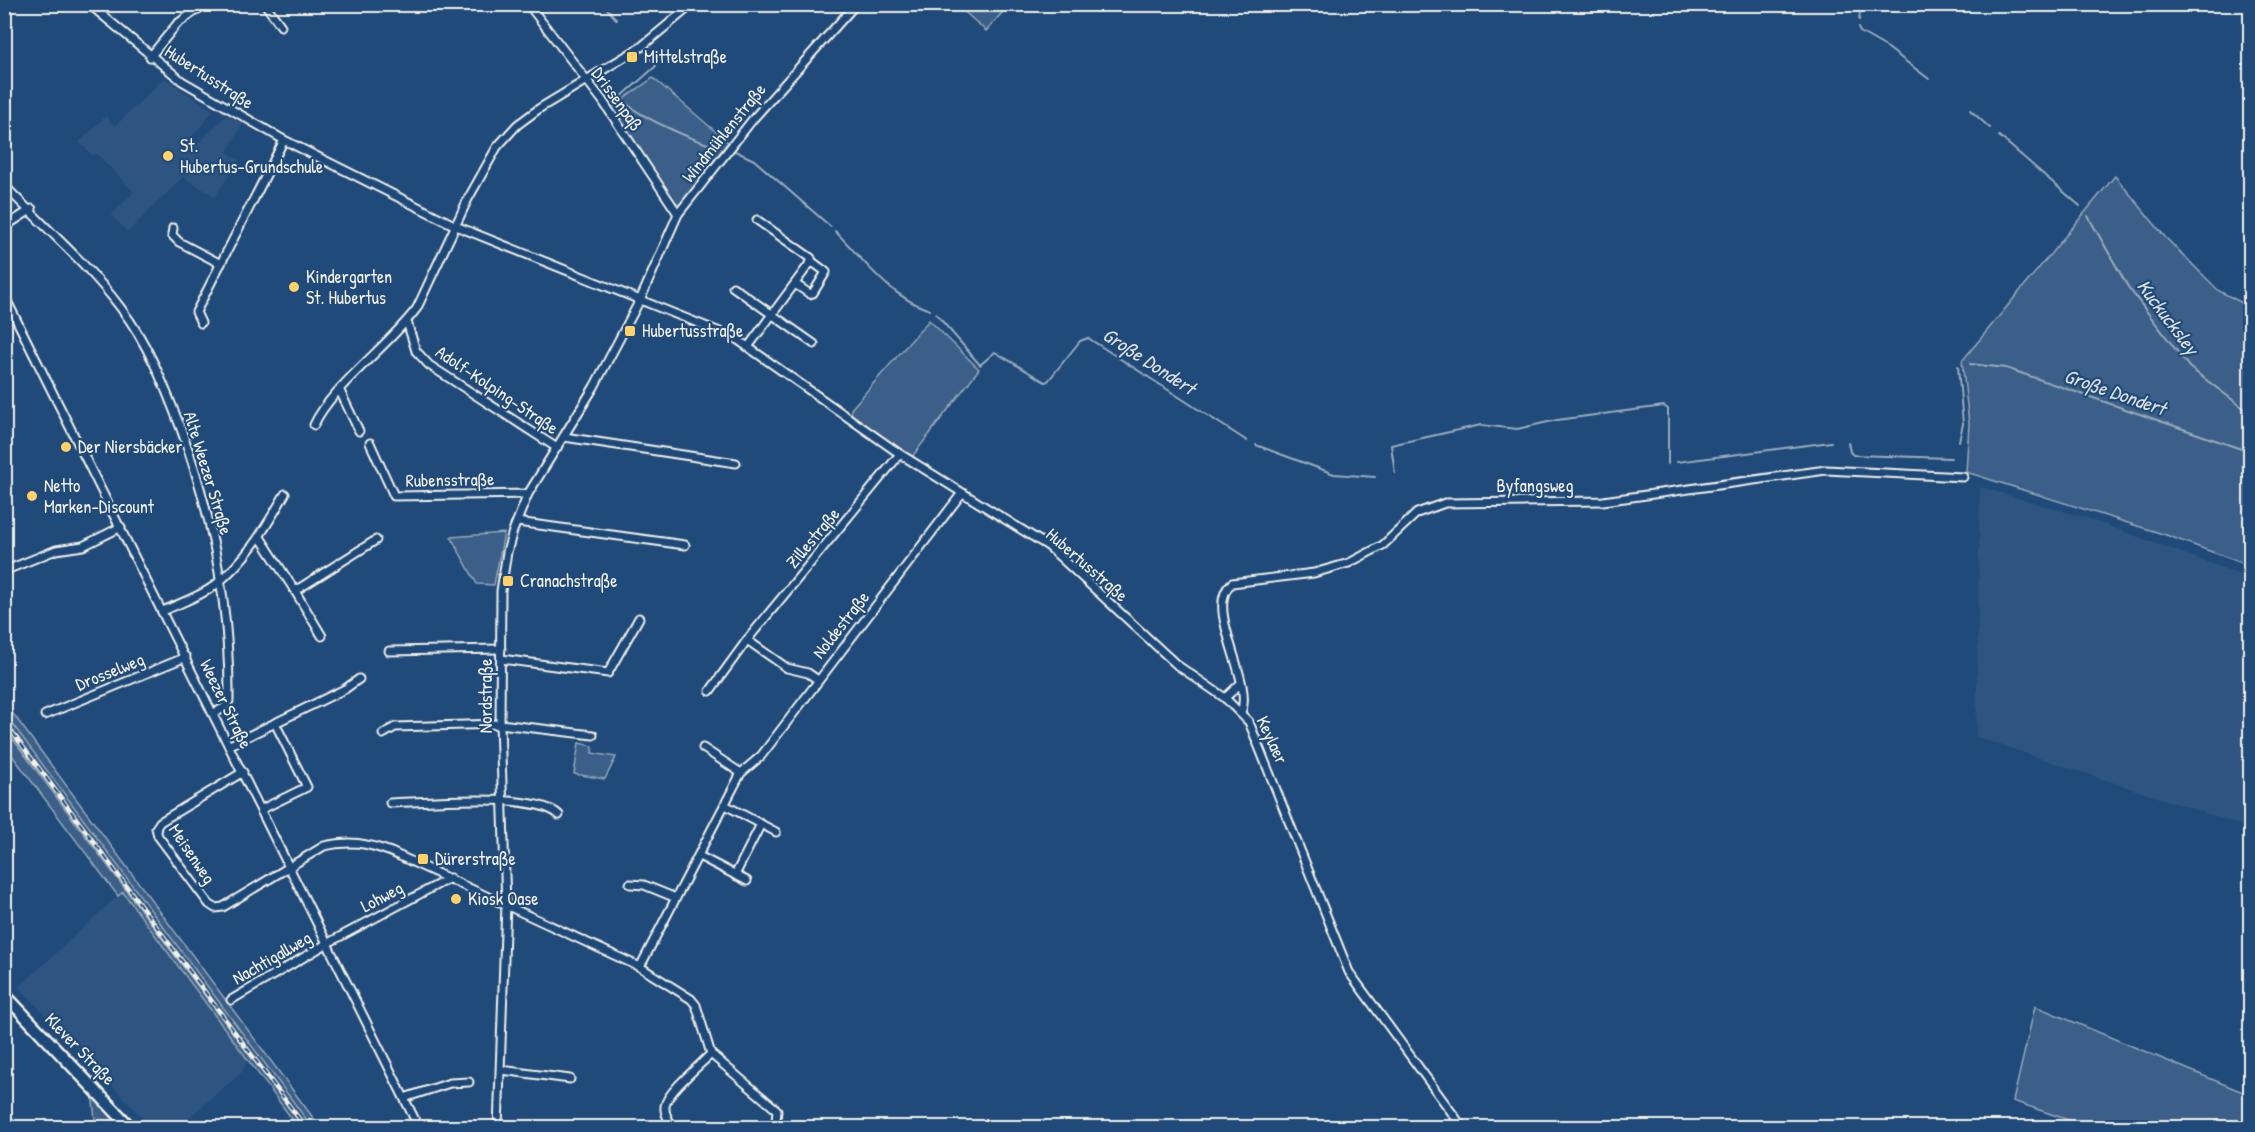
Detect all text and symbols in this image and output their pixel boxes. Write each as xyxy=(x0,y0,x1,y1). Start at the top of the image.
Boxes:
street label: Hubertusstraße xyxy=(160,39,259,115)
place label: Mittelstraße xyxy=(644,44,727,69)
marker: Mittelstraße xyxy=(625,50,639,64)
street label: Drissenpaß xyxy=(586,62,649,136)
street label: Windmühlenstraße xyxy=(676,78,771,188)
place label: St. Hubertus-Grundschule xyxy=(180,133,323,179)
marker: St. Hubertus-Grundschule xyxy=(161,149,175,163)
place label: Kindergarten St. Hubertus xyxy=(306,264,392,310)
water label: Kuckucksley xyxy=(2130,273,2207,363)
marker: Kindergarten St. Hubertus xyxy=(287,280,301,294)
place label: Hubertusstraße xyxy=(642,318,743,343)
water label: Große Dondert xyxy=(1097,321,1203,403)
marker: Hubertusstraße xyxy=(623,324,637,338)
street label: Adolf-Kolping-Straße xyxy=(431,339,564,440)
water label: Große Dondert xyxy=(2061,362,2172,423)
street label: Alte Weezer Straße xyxy=(178,408,239,538)
place label: Der Niersbäcker xyxy=(78,434,183,459)
marker: Der Niersbäcker xyxy=(59,440,73,454)
street label: Rubensstraße xyxy=(405,466,495,493)
place label: Netto Marken-Discount xyxy=(44,473,155,519)
street label: Byfangsweg xyxy=(1497,473,1573,498)
marker: Netto Marken-Discount xyxy=(25,489,39,503)
street label: Zillestraße xyxy=(780,502,845,573)
street label: Hubertusstraße xyxy=(1041,522,1134,607)
place label: Cranachstraße xyxy=(520,568,617,593)
marker: Cranachstraße xyxy=(501,574,515,588)
street label: Noldestraße xyxy=(806,586,875,664)
street label: Drosselweg xyxy=(72,646,148,697)
street label: Weezer Straße xyxy=(194,655,259,753)
street label: Nordstraße xyxy=(473,659,498,733)
street label: Keylaer xyxy=(1251,712,1294,768)
street label: Meisenweg xyxy=(163,819,222,889)
place label: Dürerstraße xyxy=(435,846,516,871)
marker: Dürerstraße xyxy=(416,852,430,866)
street label: Lohweg xyxy=(356,875,408,918)
place label: Kiosk Oase xyxy=(468,886,538,911)
marker: Kiosk Oase xyxy=(449,892,463,906)
street label: Nachtigallweg xyxy=(228,925,316,990)
street label: Klever Straße xyxy=(39,1007,121,1090)

